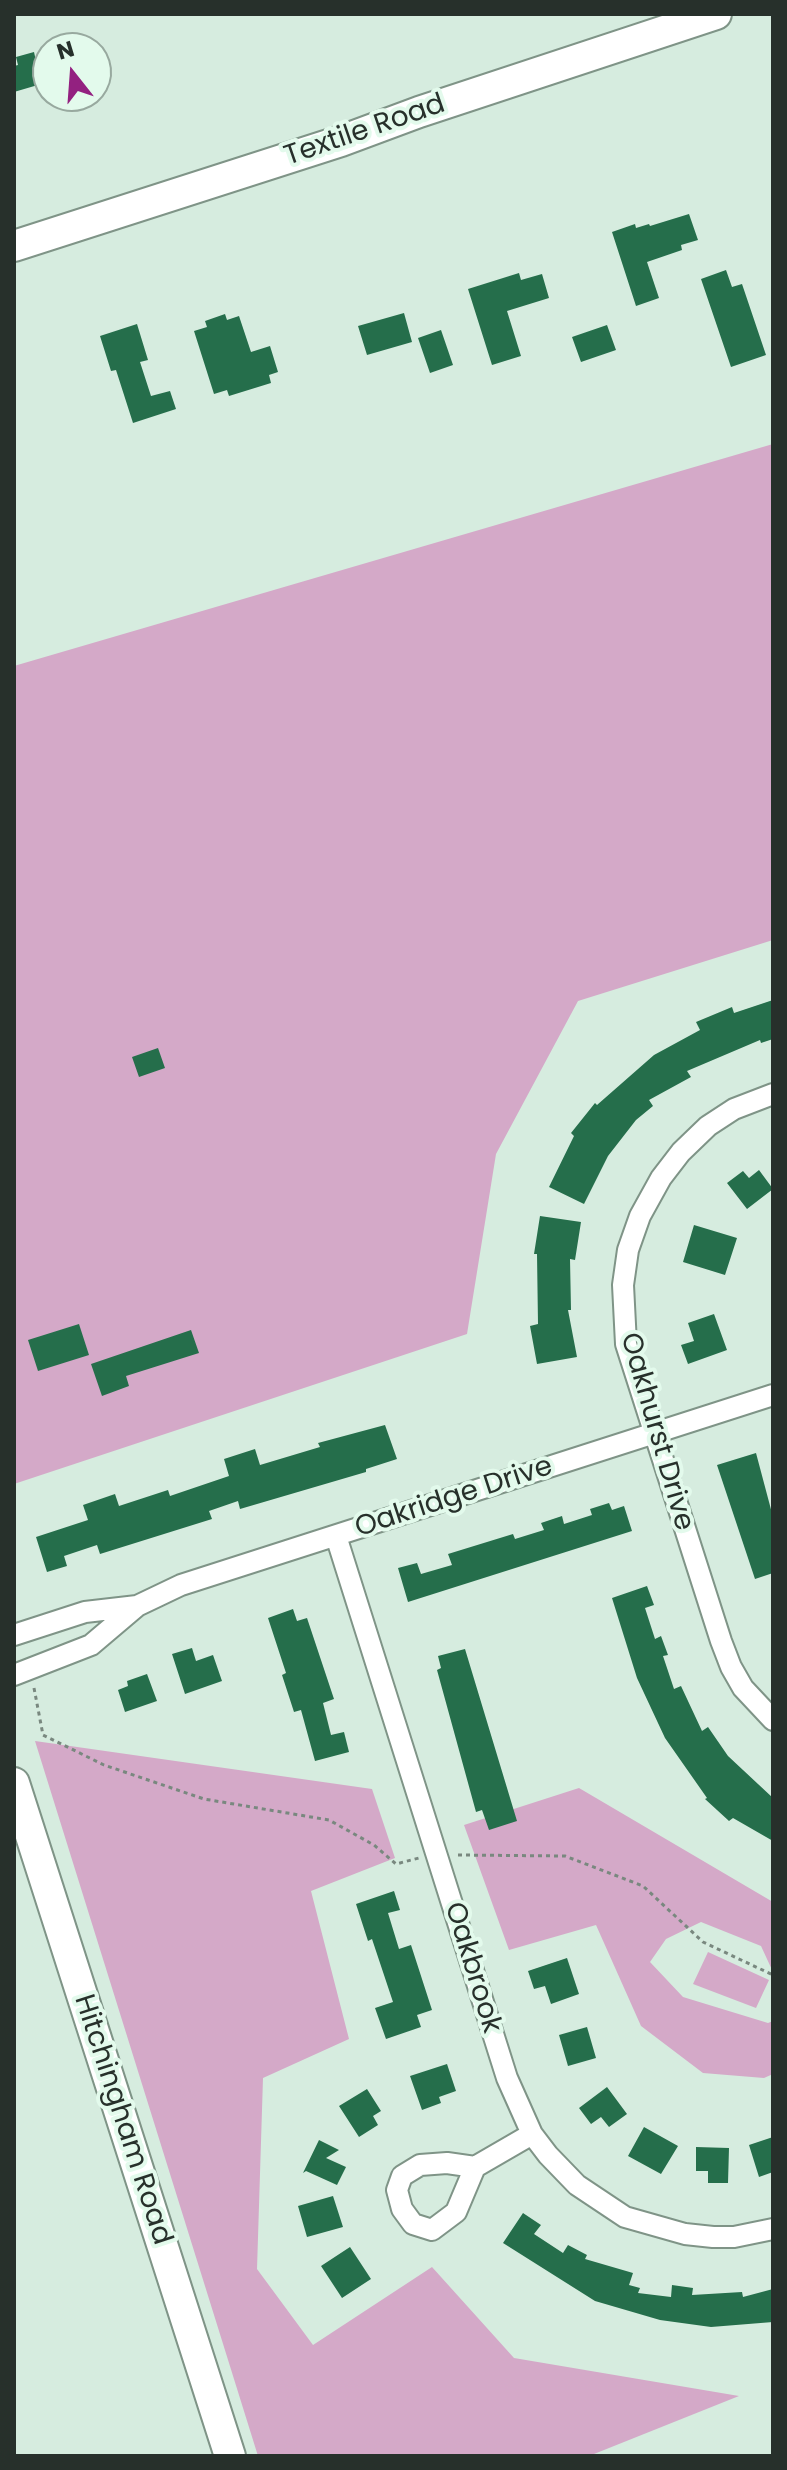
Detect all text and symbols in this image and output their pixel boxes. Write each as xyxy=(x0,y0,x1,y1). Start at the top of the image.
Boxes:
north arrow xyxy=(32,32,112,112)
text: N xyxy=(53,33,78,68)
street label: Textile Road xyxy=(280,88,450,174)
street label: Oakhurst Drive xyxy=(612,1329,700,1535)
street label: Oakridge Drive xyxy=(351,1450,557,1546)
street label: Oakbrook xyxy=(436,1899,508,2037)
street label: Hitchingham Road xyxy=(66,1991,178,2249)

